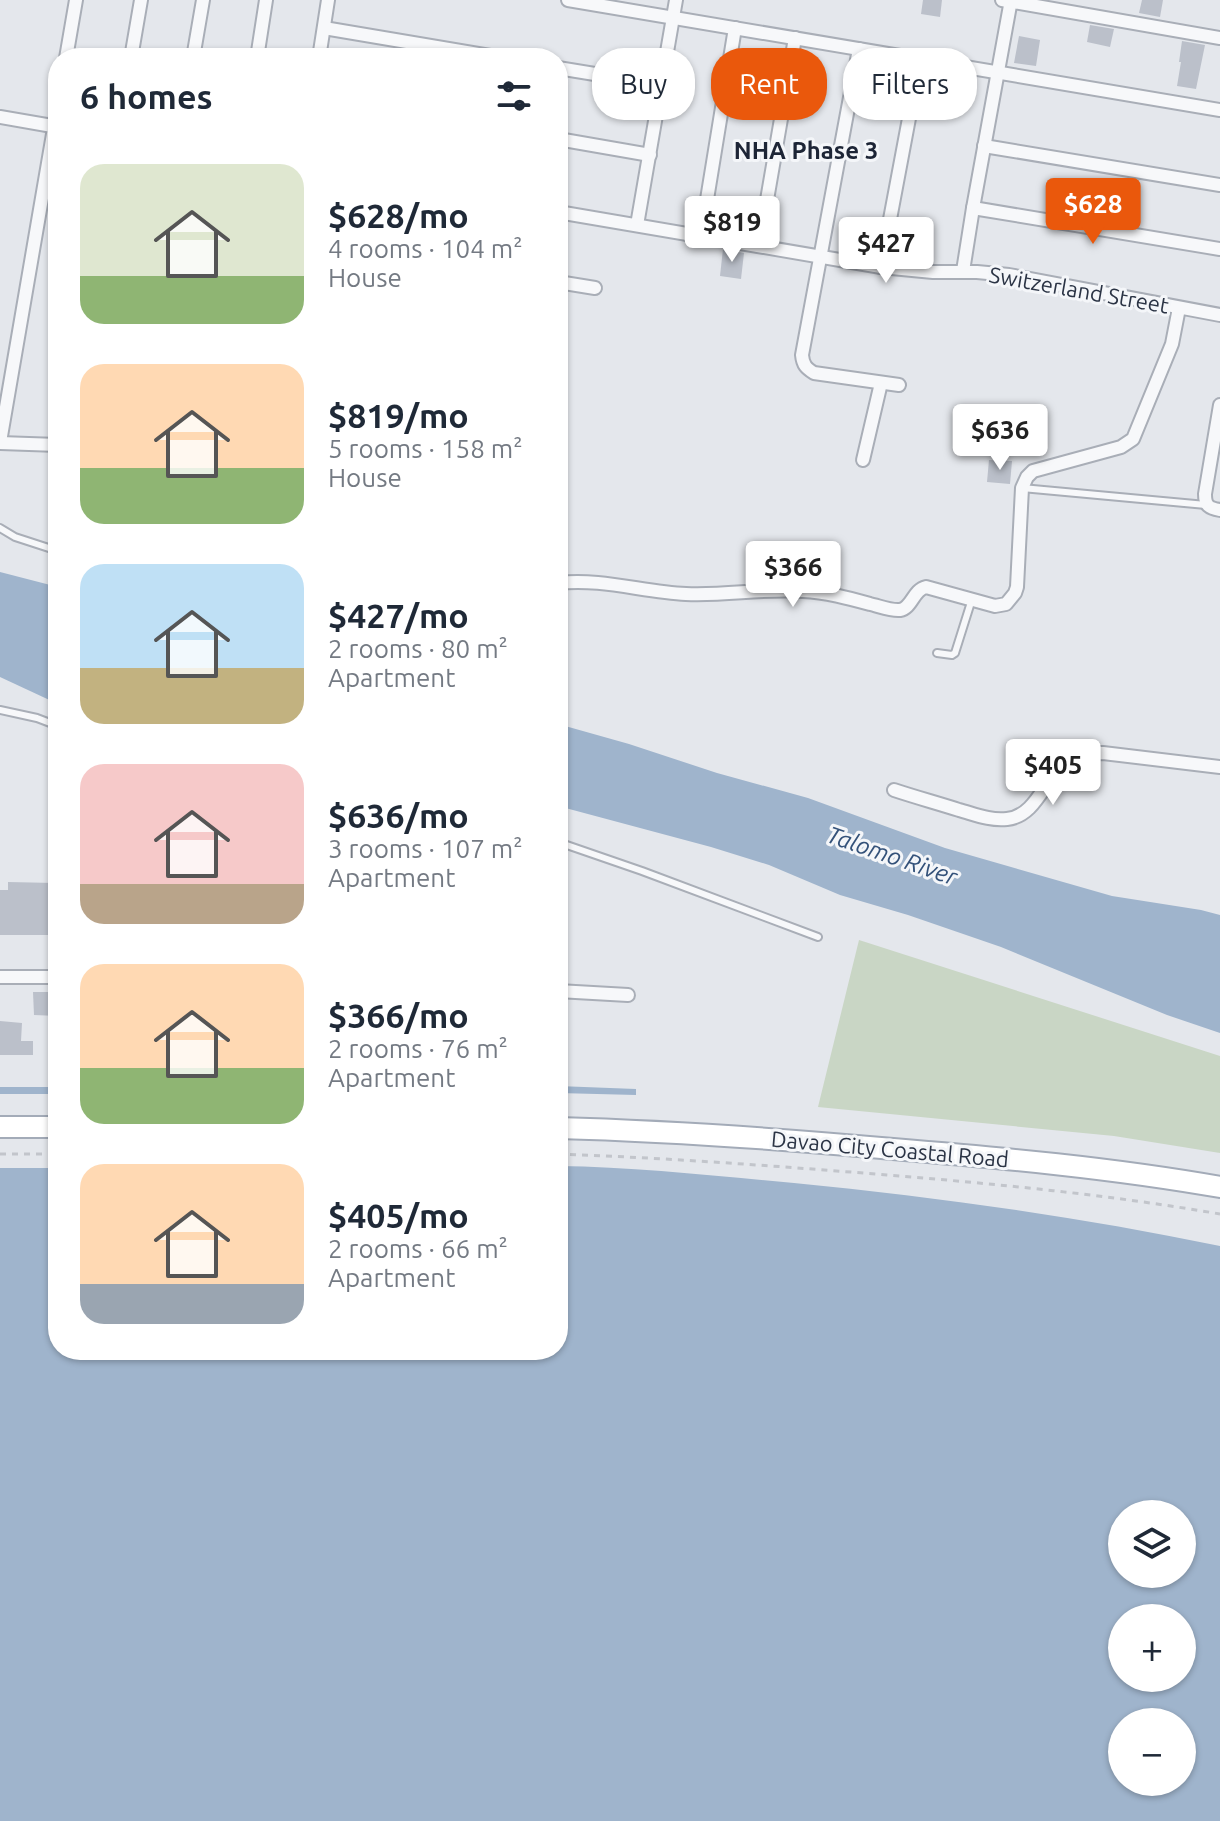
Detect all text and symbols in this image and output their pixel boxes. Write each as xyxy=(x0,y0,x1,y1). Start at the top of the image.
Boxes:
chip: Buy xyxy=(592,48,695,120)
chip: Rent xyxy=(711,48,827,120)
chip: Filters xyxy=(843,48,977,120)
icon: filters xyxy=(492,74,536,118)
text: 6 homes xyxy=(80,77,213,115)
district label: NHA Phase 3 xyxy=(734,137,878,164)
pin: $628 xyxy=(1046,178,1140,246)
text: $628 xyxy=(1064,189,1122,218)
icon: home xyxy=(144,196,240,292)
text: $628/mo xyxy=(328,196,469,234)
pin: $819 xyxy=(685,196,779,264)
text: $819 xyxy=(703,207,761,236)
pin: $427 xyxy=(839,217,933,285)
text: $427 xyxy=(857,228,915,257)
text: 4 rooms · 104 m² xyxy=(328,234,523,263)
street label: Switzerland Street xyxy=(987,261,1171,318)
text: House xyxy=(328,263,402,292)
icon: home xyxy=(144,396,240,492)
text: $819/mo xyxy=(328,396,469,434)
pin: $636 xyxy=(953,404,1047,472)
text: $636 xyxy=(971,415,1029,444)
text: 5 rooms · 158 m² xyxy=(328,434,523,463)
text: House xyxy=(328,463,402,492)
pin: $366 xyxy=(746,541,840,609)
text: $366 xyxy=(764,552,822,581)
icon: home xyxy=(144,596,240,692)
text: $427/mo xyxy=(328,596,469,634)
text: 2 rooms · 80 m² xyxy=(328,634,508,663)
text: Apartment xyxy=(328,663,455,692)
pin: $405 xyxy=(1006,739,1100,807)
text: $405 xyxy=(1024,750,1082,779)
icon: home xyxy=(144,796,240,892)
text: $636/mo xyxy=(328,796,469,834)
water label: Talomo River xyxy=(824,821,962,891)
text: 3 rooms · 107 m² xyxy=(328,834,523,863)
text: Apartment xyxy=(328,863,455,892)
icon: home xyxy=(144,996,240,1092)
text: $366/mo xyxy=(328,996,469,1034)
text: 2 rooms · 76 m² xyxy=(328,1034,508,1063)
text: Apartment xyxy=(328,1063,455,1092)
street label: Davao City Coastal Road xyxy=(770,1126,1010,1171)
icon: home xyxy=(144,1196,240,1292)
text: $405/mo xyxy=(328,1196,469,1234)
text: 2 rooms · 66 m² xyxy=(328,1234,508,1263)
text: Apartment xyxy=(328,1263,455,1292)
map controls xyxy=(1108,1500,1196,1796)
button: layers xyxy=(1108,1500,1196,1588)
button: + xyxy=(1108,1604,1196,1692)
button: − xyxy=(1108,1708,1196,1796)

